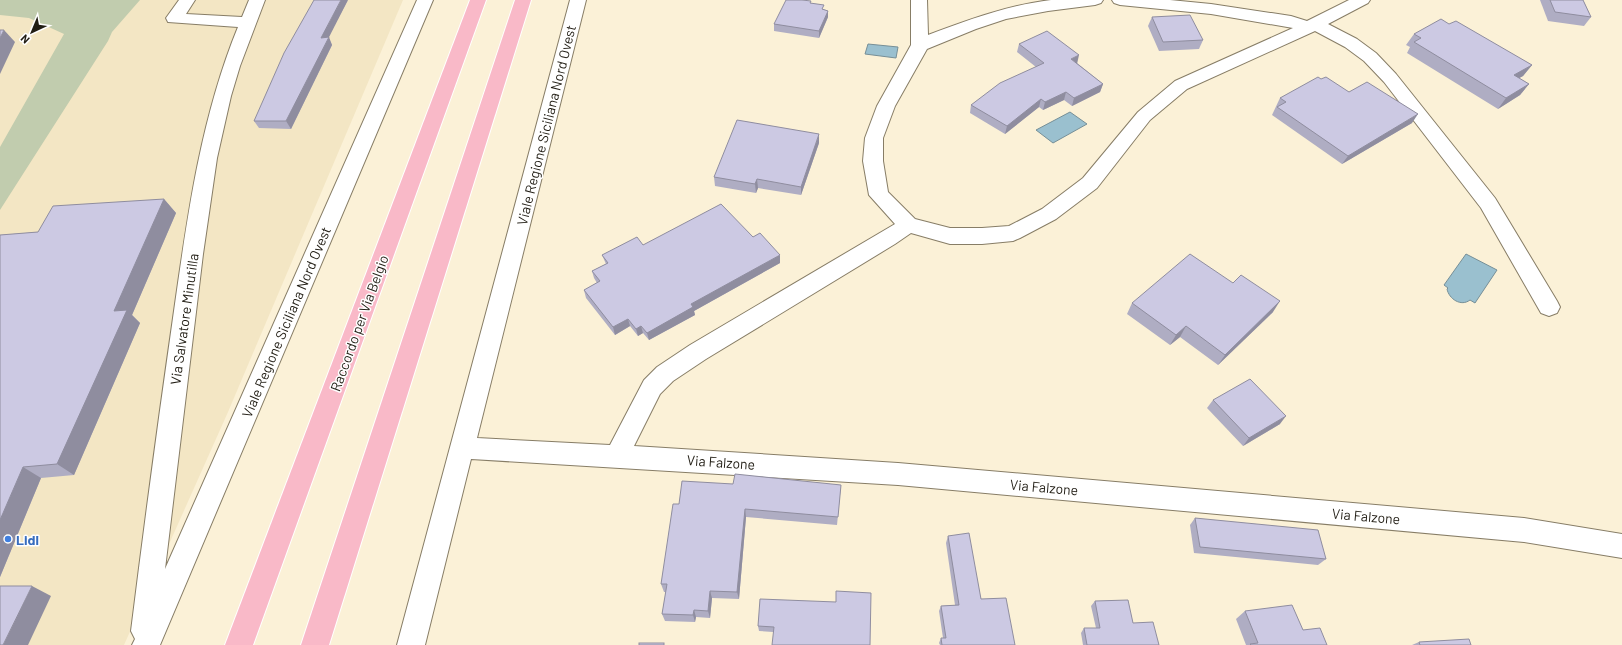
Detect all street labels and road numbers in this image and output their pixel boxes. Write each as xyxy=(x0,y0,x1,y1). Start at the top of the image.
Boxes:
street label: Viale Regione Siciliana Nord Ovest xyxy=(513,23,579,227)
street label: Viale Regione Siciliana Nord Ovest xyxy=(238,224,334,420)
street label: Via Salvatore Minutilla xyxy=(166,252,202,386)
street label: Raccordo per Via Belgio xyxy=(326,253,392,393)
street label: Via Falzone xyxy=(686,451,756,473)
street label: Via Falzone xyxy=(1009,476,1079,498)
street label: Via Falzone xyxy=(1331,505,1401,527)

